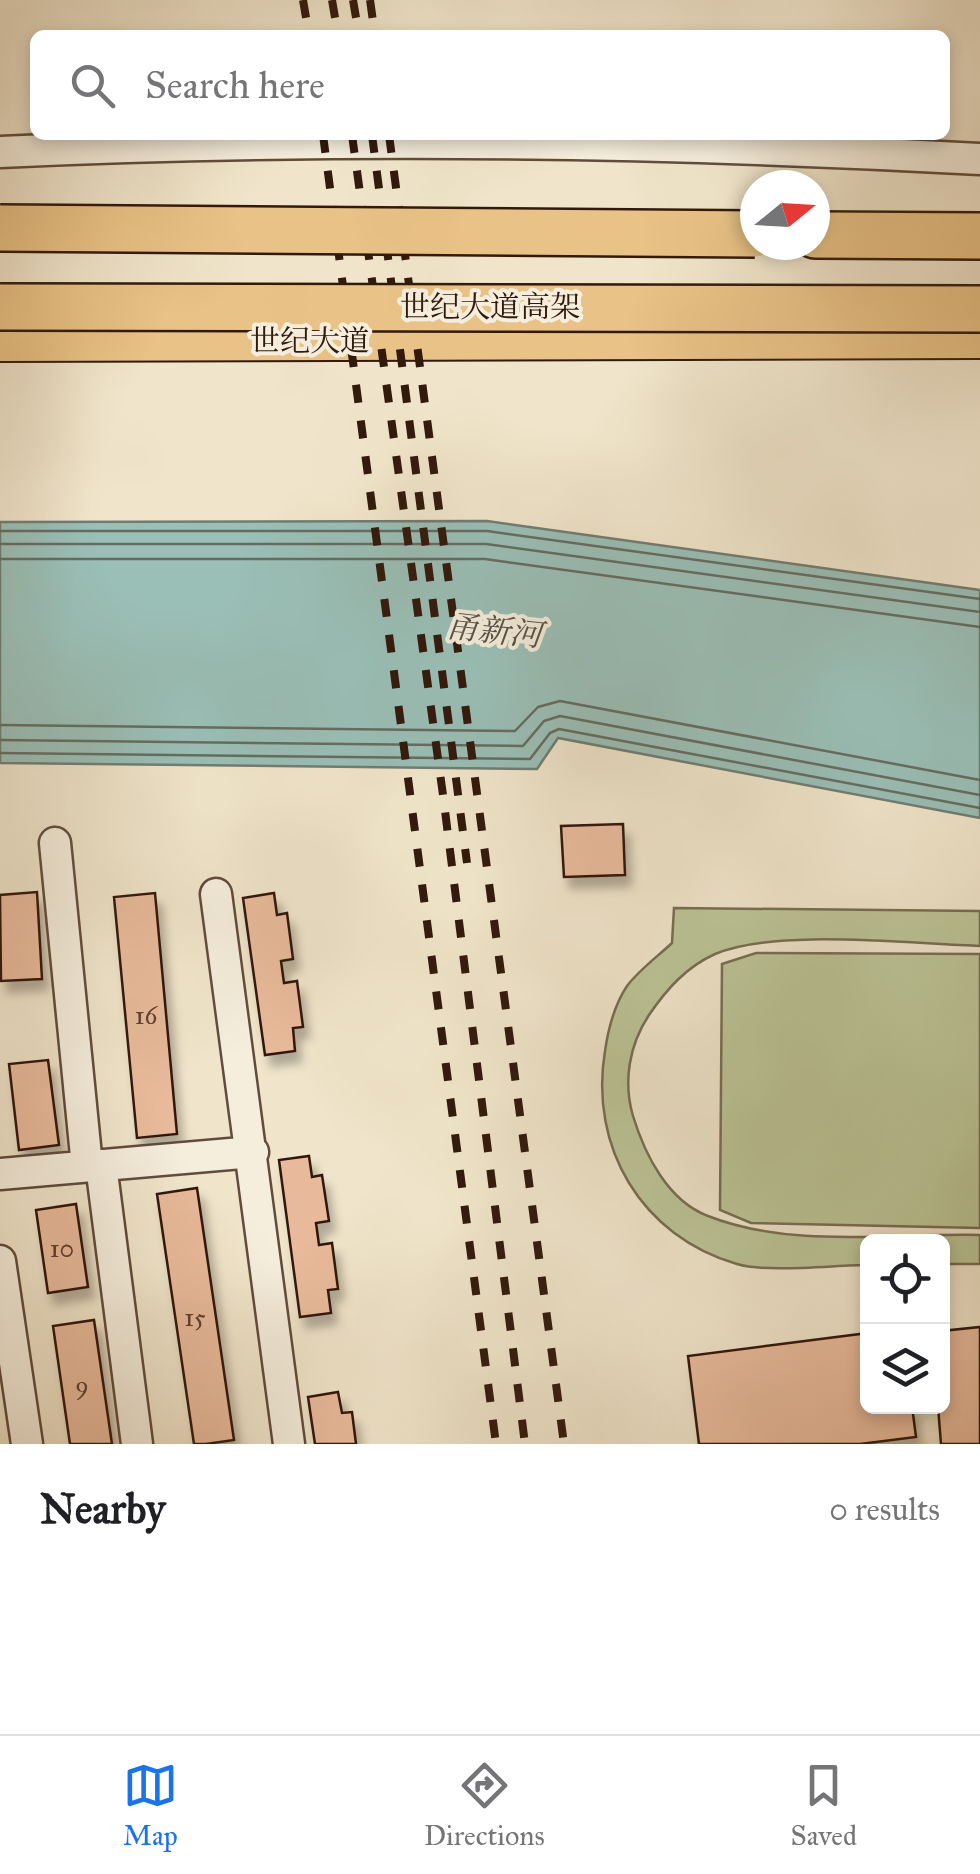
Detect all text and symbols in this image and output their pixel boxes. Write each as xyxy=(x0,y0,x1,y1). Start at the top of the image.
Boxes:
search box xyxy=(30,30,950,140)
icon: search xyxy=(65,58,120,113)
text: Search here xyxy=(145,62,325,108)
north arrow xyxy=(740,170,830,260)
street label: 世纪大道高架 xyxy=(400,289,580,325)
street label: 世纪大道 xyxy=(250,323,370,359)
water label: 甬新河 xyxy=(444,607,549,656)
house number: 16 xyxy=(135,1000,158,1031)
house number: 10 xyxy=(50,1233,74,1264)
map controls xyxy=(860,1234,950,1414)
button: locate xyxy=(860,1234,950,1324)
house number: 15 xyxy=(184,1302,206,1333)
button: layers xyxy=(860,1324,950,1414)
house number: 9 xyxy=(75,1370,89,1401)
text: Nearby xyxy=(40,1483,165,1535)
text: 0 results xyxy=(829,1490,940,1529)
tab: Map xyxy=(123,1758,178,1853)
tab: Directions xyxy=(424,1758,545,1853)
tab: Saved xyxy=(791,1758,857,1853)

